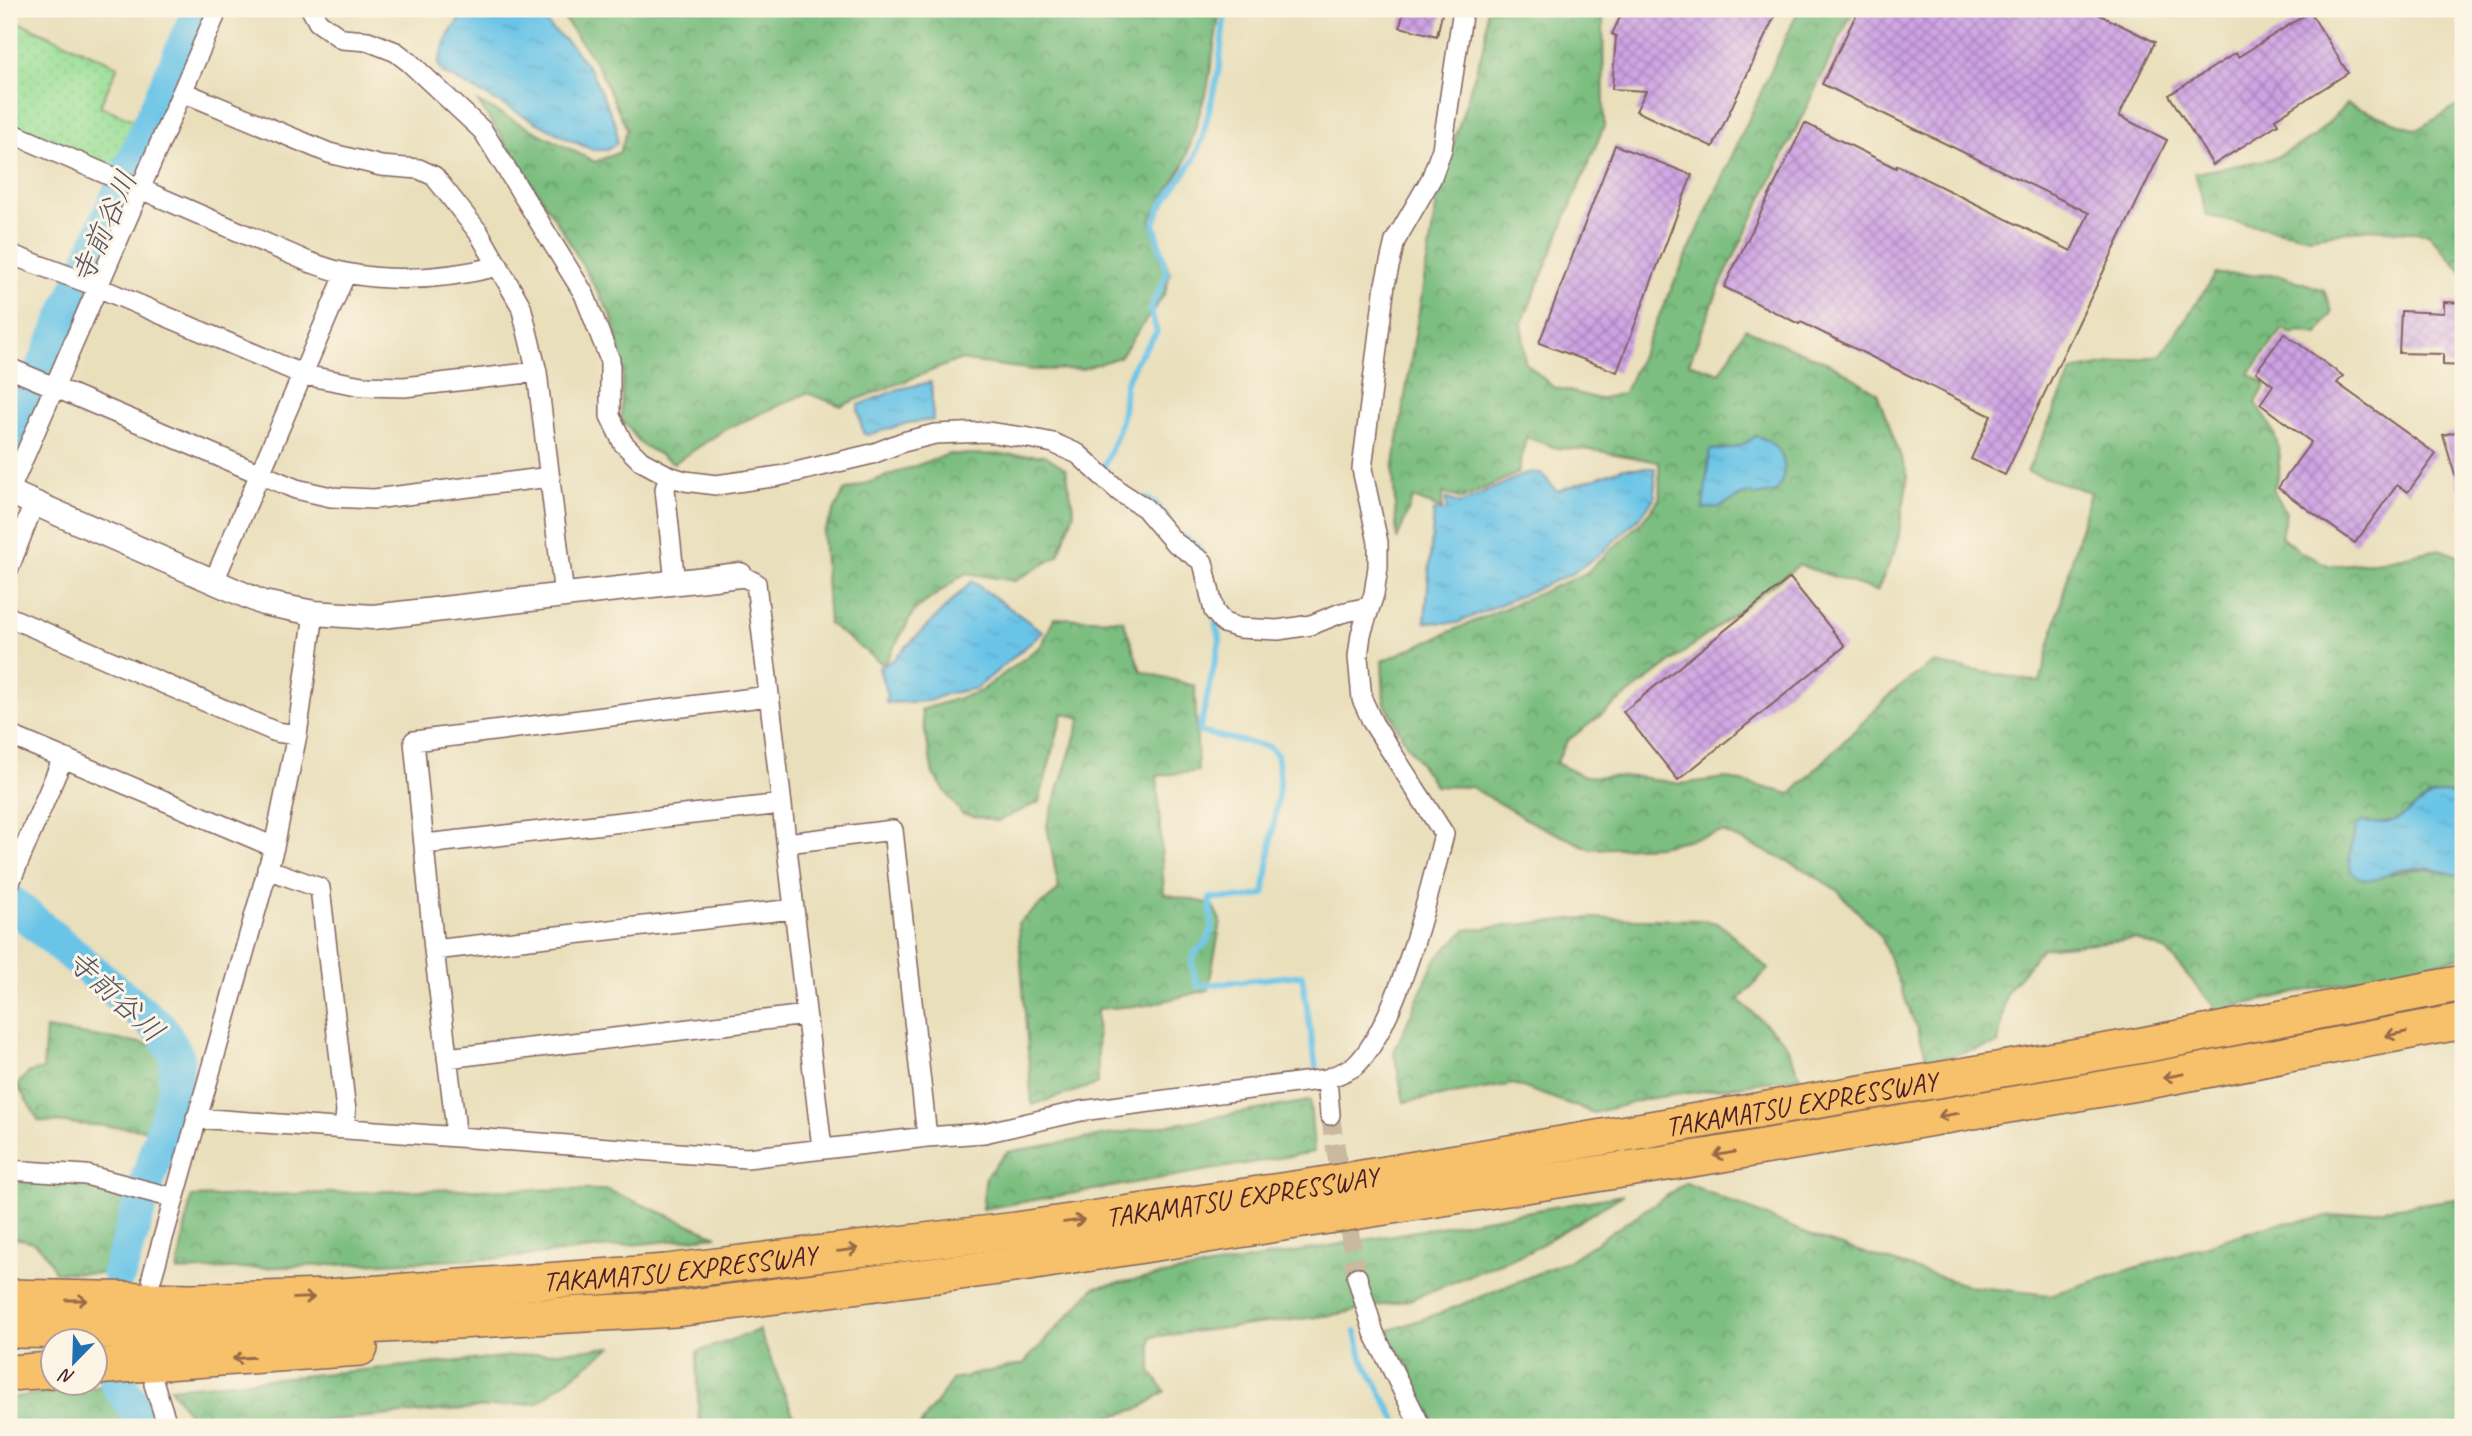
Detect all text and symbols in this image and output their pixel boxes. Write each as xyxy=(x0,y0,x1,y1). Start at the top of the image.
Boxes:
water label: 寺前谷川 xyxy=(62,164,146,290)
water label: 寺前谷川 xyxy=(59,941,173,1051)
one-way arrow xyxy=(2385,1028,2408,1041)
street label: TAKAMATSU EXPRESSWAY xyxy=(1663,1062,1944,1144)
one-way arrow xyxy=(2162,1070,2185,1083)
one-way arrow xyxy=(1938,1109,1960,1122)
one-way arrow xyxy=(1713,1148,1736,1161)
street label: TAKAMATSU EXPRESSWAY xyxy=(1103,1157,1385,1234)
one-way arrow xyxy=(1062,1215,1085,1228)
street label: TAKAMATSU EXPRESSWAY xyxy=(541,1236,822,1299)
one-way arrow xyxy=(836,1244,859,1257)
one-way arrow xyxy=(293,1291,316,1304)
one-way arrow xyxy=(65,1293,88,1307)
north arrow xyxy=(38,1328,108,1398)
one-way arrow xyxy=(232,1352,255,1365)
text: N xyxy=(55,1362,78,1390)

